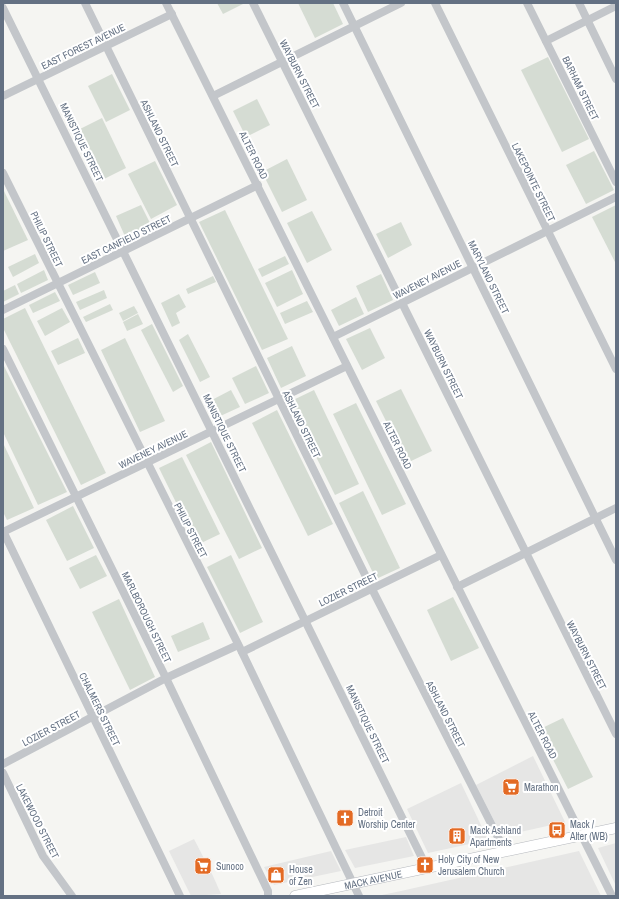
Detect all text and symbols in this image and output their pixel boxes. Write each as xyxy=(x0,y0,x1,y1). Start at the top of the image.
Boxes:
street label: EAST FOREST AVENUE xyxy=(39,21,127,72)
street label: WAYBURN STREET xyxy=(277,38,323,111)
street label: BARHAM STREET xyxy=(559,54,602,122)
street label: ASHLAND STREET xyxy=(137,96,181,169)
street label: MANISTIQUE STREET xyxy=(57,101,106,184)
street label: ALTER ROAD xyxy=(236,128,271,181)
street label: LAKEPOINTE STREET xyxy=(509,141,558,224)
street label: PHILIP STREET xyxy=(27,209,66,269)
street label: EAST CANFIELD STREET xyxy=(79,212,173,267)
street label: MARYLAND STREET xyxy=(465,238,512,316)
street label: WAVENEY AVENUE xyxy=(391,257,464,302)
street label: WAYBURN STREET xyxy=(421,327,466,401)
street label: ASHLAND STREET xyxy=(279,387,323,460)
street label: MANISTIQUE STREET xyxy=(200,392,249,475)
street label: ALTER ROAD xyxy=(380,418,415,471)
street label: WAVENEY AVENUE xyxy=(117,427,190,472)
street label: PHILIP STREET xyxy=(171,500,210,560)
street label: MARLBOROUGH STREET xyxy=(119,570,174,665)
street label: LOZIER STREET xyxy=(316,570,380,609)
street label: WAYBURN STREET xyxy=(564,619,610,692)
street label: CHALMERS STREET xyxy=(76,670,123,748)
street label: ASHLAND STREET xyxy=(423,678,468,750)
street label: MANISTIQUE STREET xyxy=(343,683,392,766)
street label: LOZIER STREET xyxy=(20,708,83,749)
street label: ALTER ROAD xyxy=(525,708,560,761)
supermarket icon: Marathon xyxy=(501,777,521,797)
place label: Marathon xyxy=(524,781,559,794)
street label: LAKEWOOD STREET xyxy=(13,782,62,861)
place label: Detroit Worship Center xyxy=(358,806,416,831)
church icon: Detroit Worship Center xyxy=(335,808,355,828)
place label: Mack / Alter (WB) xyxy=(569,818,608,843)
bus stop icon: Mack / Alter (WB) xyxy=(547,820,567,840)
place label: Mack Ashland Apartments xyxy=(469,824,521,849)
building icon: Mack Ashland Apartments xyxy=(447,826,467,846)
place label: Holy City of New Jerusalem Church xyxy=(438,853,505,878)
church icon: Holy City of New Jerusalem Church xyxy=(415,855,435,875)
supermarket icon: Sunoco xyxy=(193,856,213,876)
place label: Sunoco xyxy=(216,860,244,873)
place label: House of Zen xyxy=(289,863,313,888)
shop icon: House of Zen xyxy=(266,865,286,885)
street label: MACK AVENUE xyxy=(343,867,403,892)

